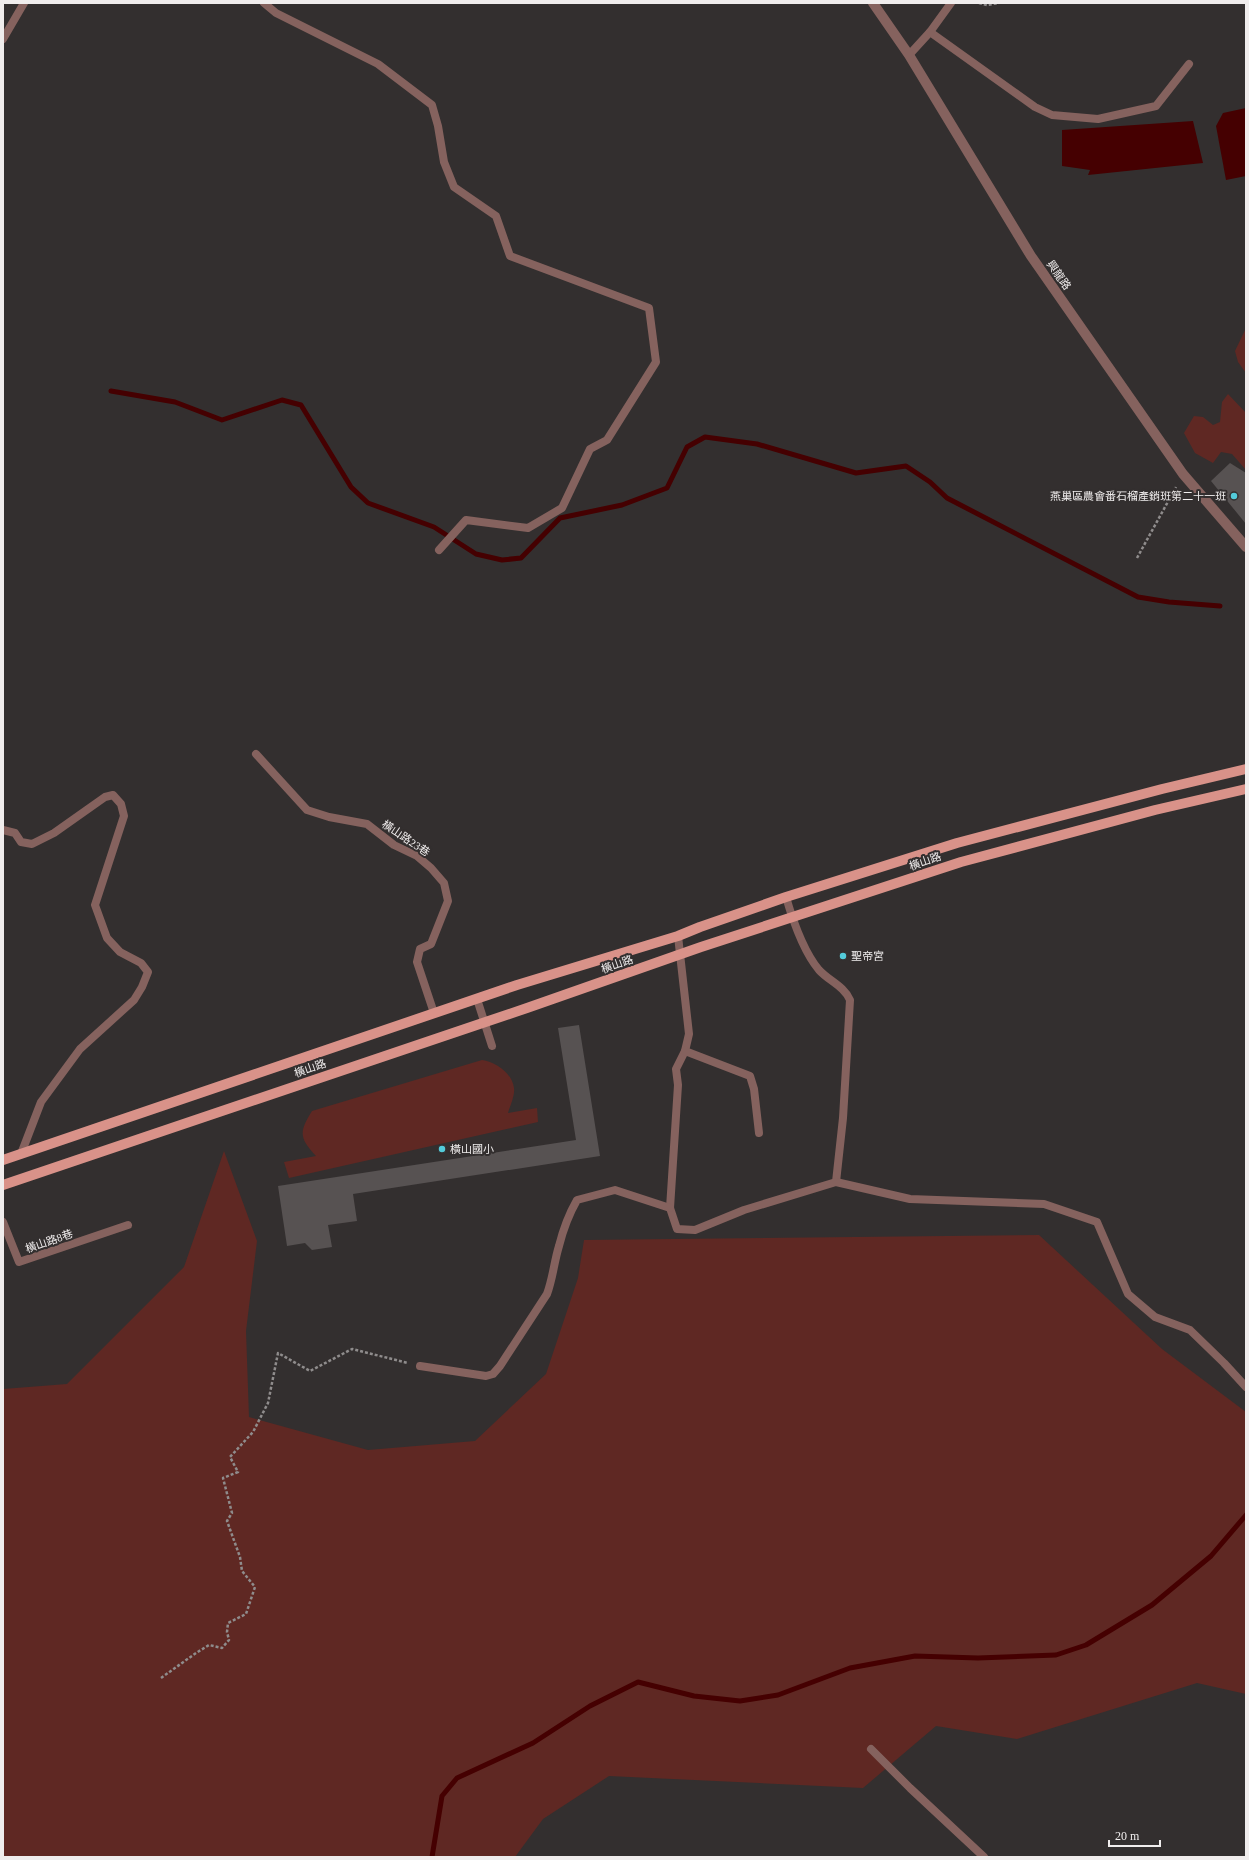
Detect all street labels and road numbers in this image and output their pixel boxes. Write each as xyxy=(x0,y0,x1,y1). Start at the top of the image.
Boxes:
street label: 興龍路 xyxy=(1045,258,1073,292)
street label: 橫山路23巷 xyxy=(380,818,432,858)
street label: 橫山路 xyxy=(907,850,943,872)
street label: 橫山路 xyxy=(599,953,635,975)
street label: 橫山路 xyxy=(292,1057,328,1079)
street label: 橫山路8巷 xyxy=(24,1227,74,1255)

